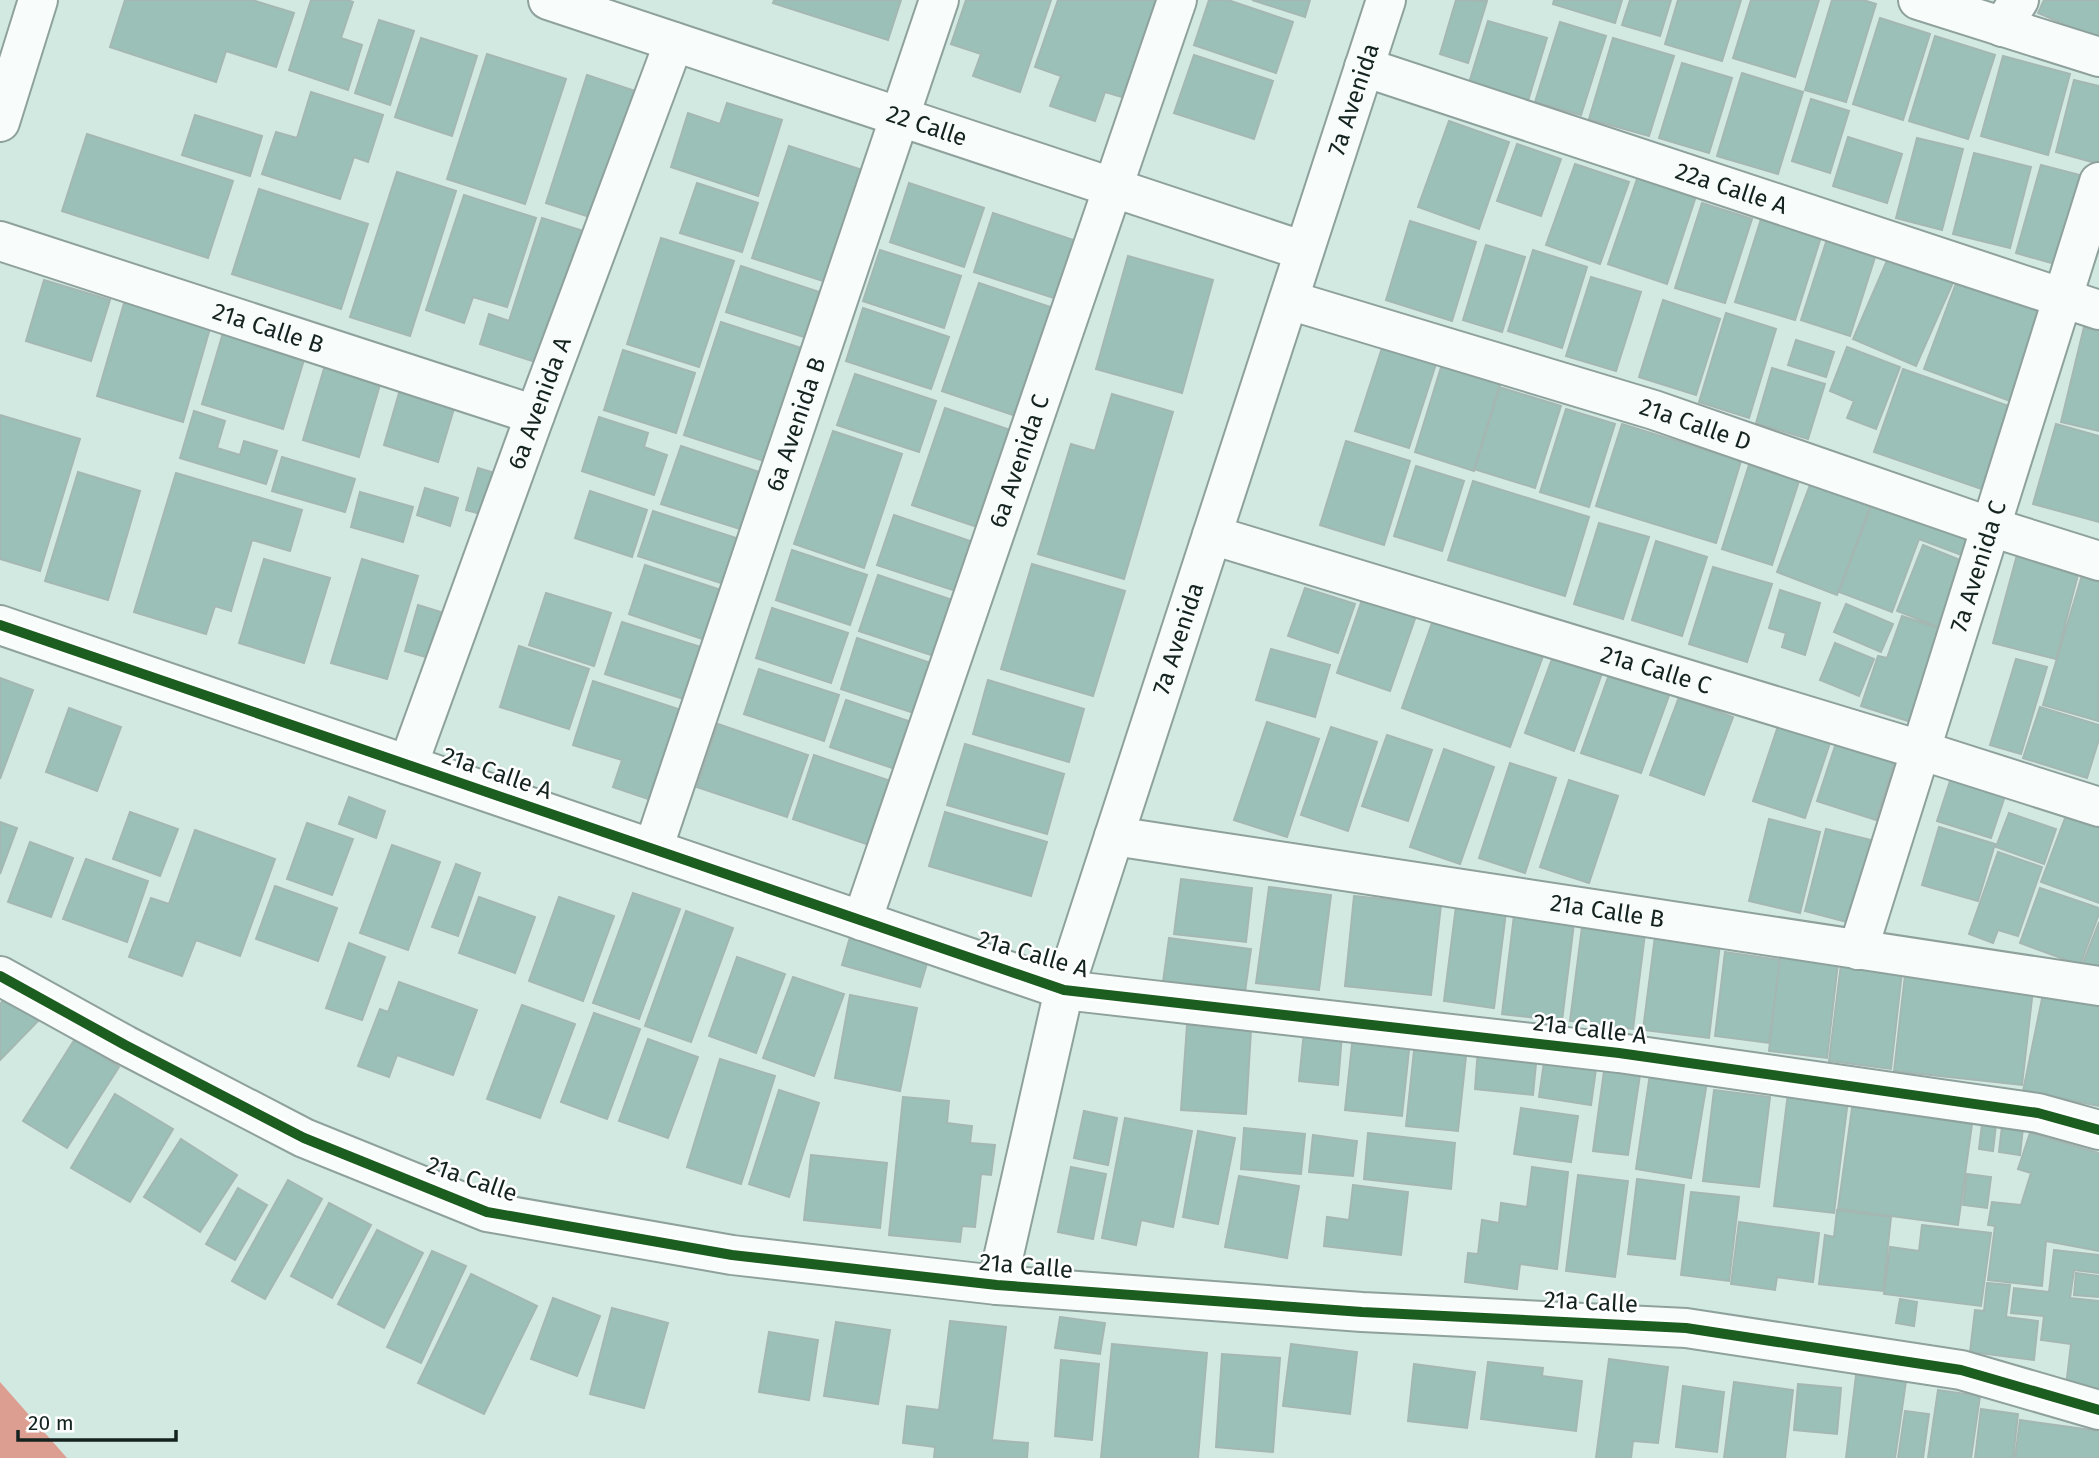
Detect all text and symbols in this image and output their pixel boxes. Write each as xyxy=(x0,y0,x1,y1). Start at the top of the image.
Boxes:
street label: 7a Avenida xyxy=(1322,40,1385,159)
street label: 22 Calle xyxy=(883,99,971,152)
street label: 22a Calle A xyxy=(1672,157,1791,220)
street label: 21a Calle B xyxy=(209,297,327,359)
street label: 6a Avenida A xyxy=(502,333,577,473)
street label: 6a Avenida B xyxy=(760,354,832,495)
street label: 6a Avenida C xyxy=(984,391,1055,531)
street label: 21a Calle D xyxy=(1636,392,1755,457)
street label: 7a Avenida C xyxy=(1945,497,2012,636)
street label: 7a Avenida xyxy=(1147,579,1210,698)
street label: 21a Calle C xyxy=(1597,640,1715,700)
street label: 21a Calle A xyxy=(438,741,556,805)
street label: 21a Calle B xyxy=(1548,889,1666,934)
street label: 21a Calle A xyxy=(974,925,1092,983)
street label: 21a Calle A xyxy=(1532,1008,1649,1050)
street label: 21a Calle xyxy=(423,1150,521,1208)
street label: 21a Calle xyxy=(978,1248,1074,1284)
street label: 21a Calle xyxy=(1543,1286,1639,1318)
scale bar xyxy=(18,1398,175,1442)
text: 20 m xyxy=(28,1410,74,1436)

